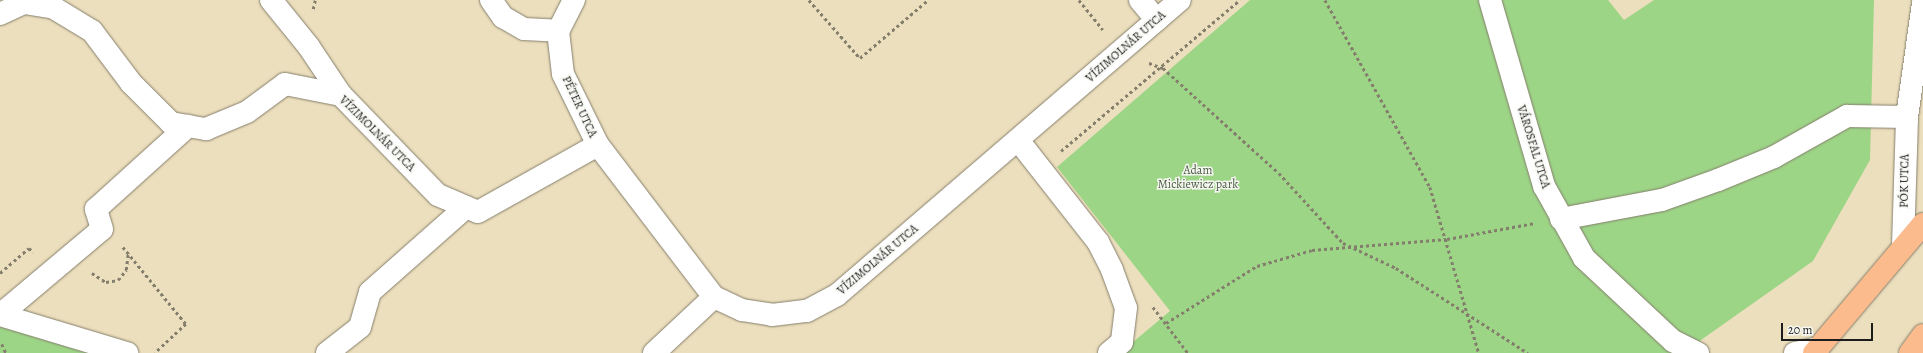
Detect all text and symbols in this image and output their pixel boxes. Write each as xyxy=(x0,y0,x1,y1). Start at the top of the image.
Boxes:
street label: VÍZIMOLNÁR UTCA xyxy=(1083,8,1169,86)
street label: PÉTER UTCA xyxy=(558,74,600,140)
street label: VÍZIMOLNÁR UTCA xyxy=(336,93,418,175)
street label: VÁROSFAL UTCA xyxy=(1514,104,1552,190)
street label: PÓK UTCA xyxy=(1897,154,1913,208)
park label: Adam Mickiewicz park xyxy=(1158,164,1238,192)
street label: VÍZIMOLNÁR UTCA xyxy=(835,222,921,298)
scale bar xyxy=(1783,315,1875,341)
text: 20 m xyxy=(1788,322,1812,338)

